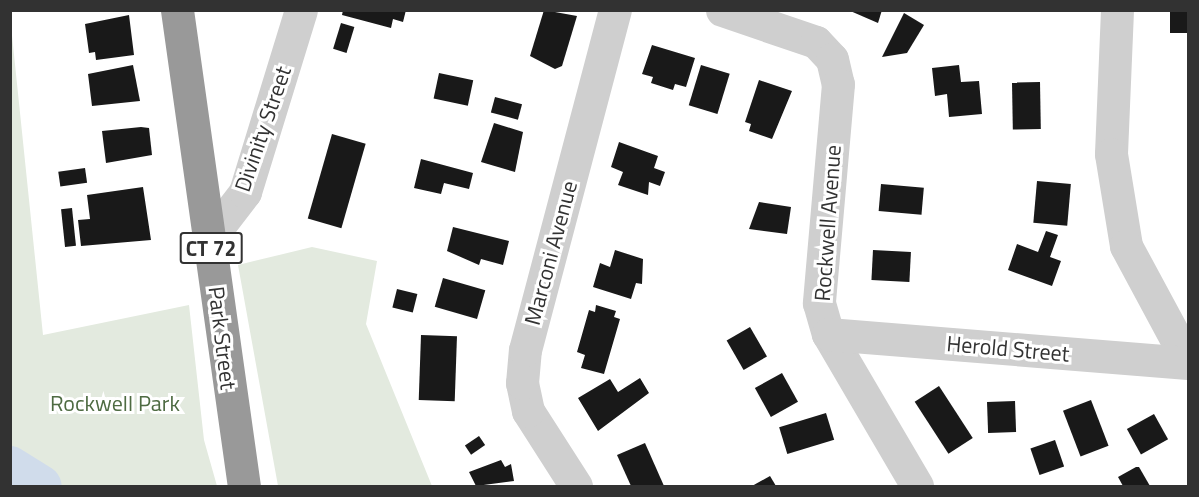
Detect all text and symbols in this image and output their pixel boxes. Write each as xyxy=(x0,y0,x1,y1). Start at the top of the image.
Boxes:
street label: Divinity Street xyxy=(229,63,297,195)
street label: Rockwell Avenue xyxy=(809,144,847,302)
street label: Marconi Avenue xyxy=(519,178,583,328)
road number: CT 72 xyxy=(180,230,242,266)
street label: Park Street xyxy=(203,285,241,391)
street label: Herold Street xyxy=(946,330,1070,368)
park label: Rockwell Park xyxy=(50,391,180,417)

